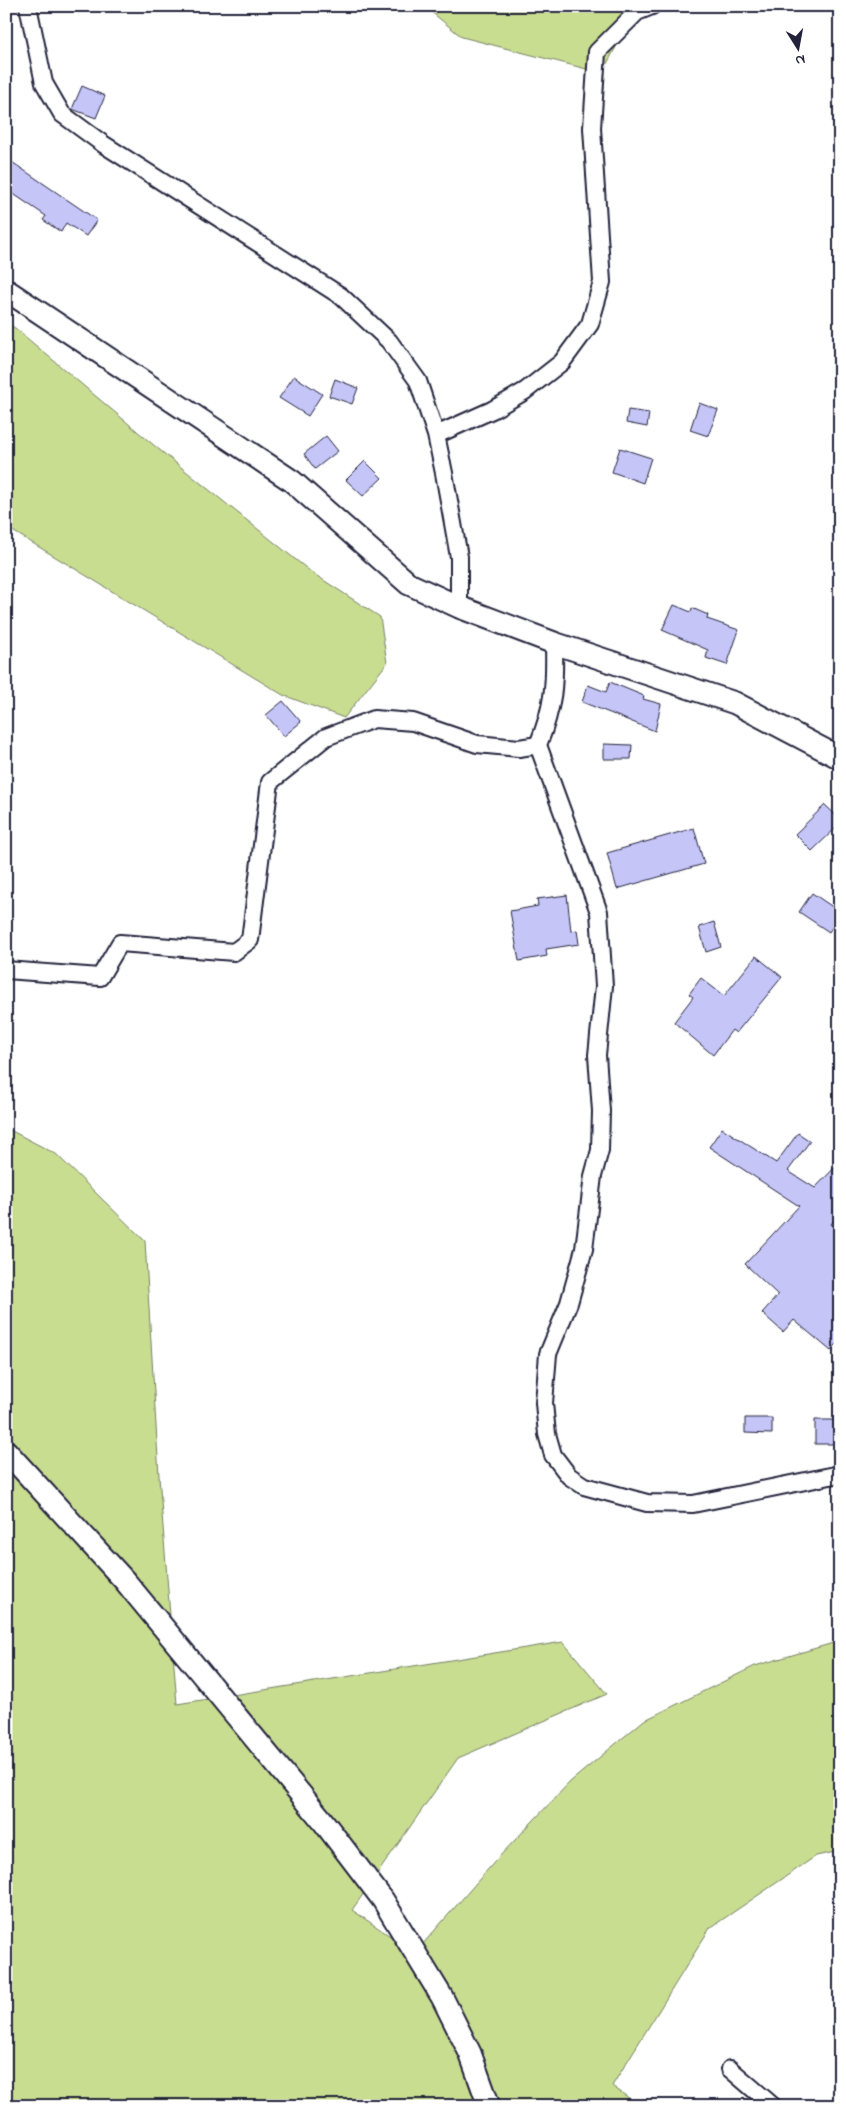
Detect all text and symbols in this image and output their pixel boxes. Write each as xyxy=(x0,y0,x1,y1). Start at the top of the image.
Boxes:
north arrow xyxy=(774,22,824,72)
text: N xyxy=(794,48,807,70)

